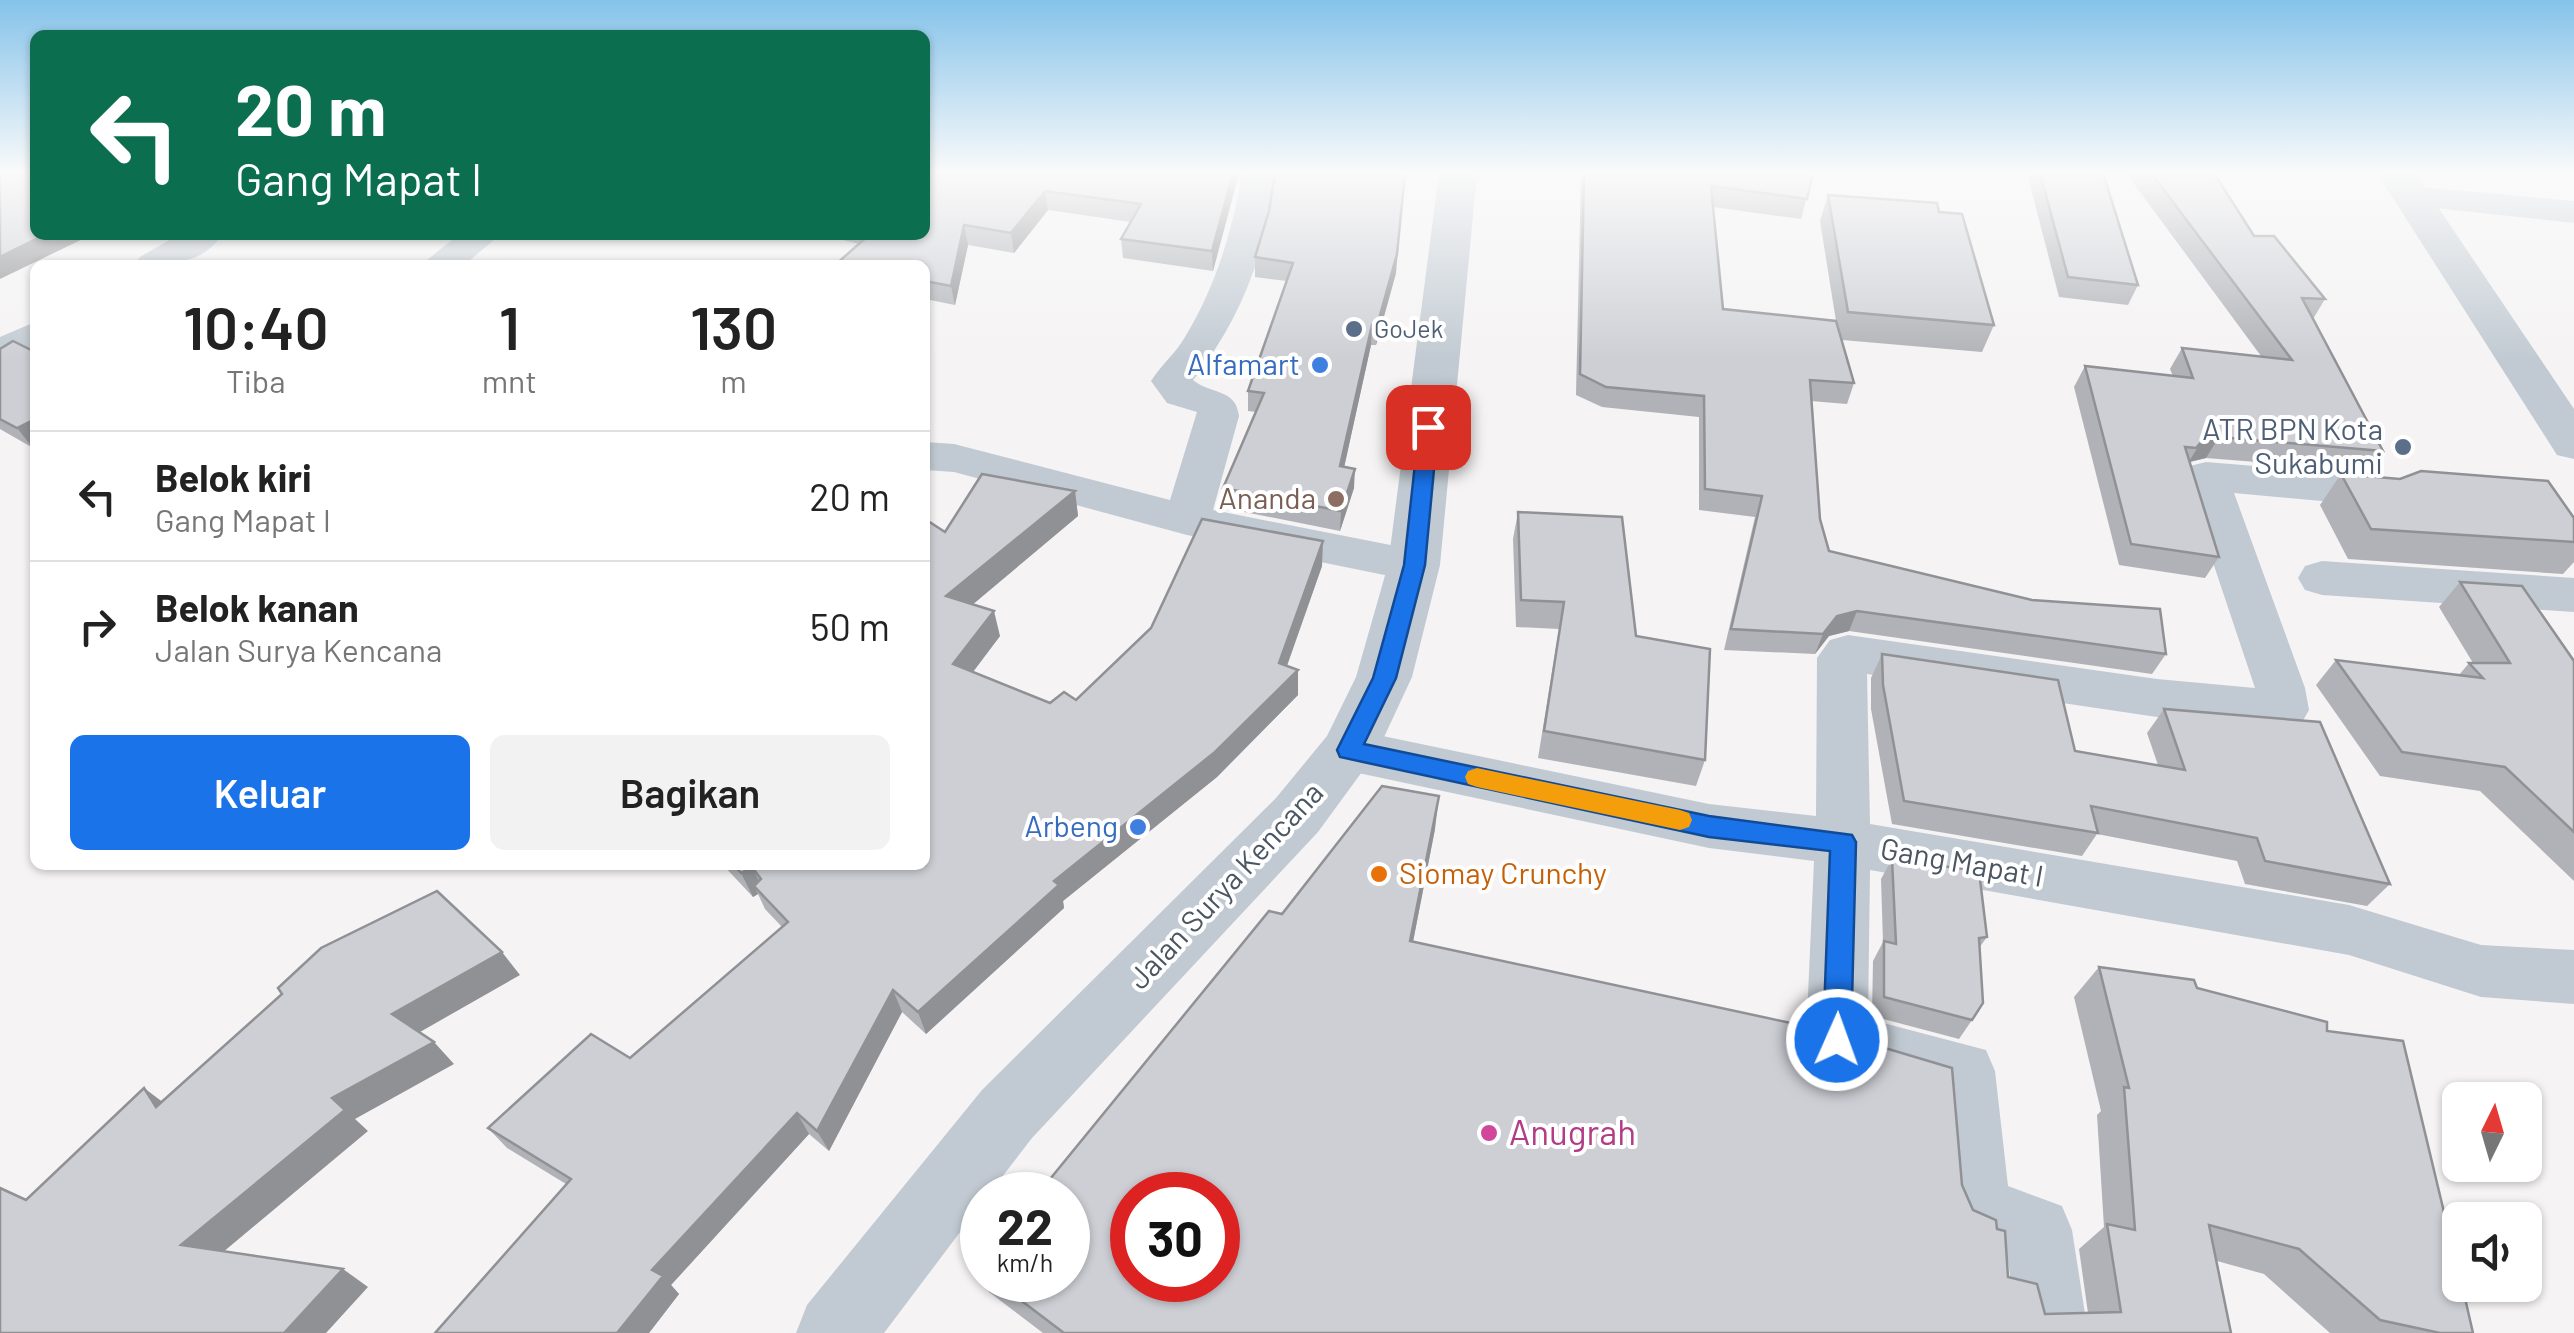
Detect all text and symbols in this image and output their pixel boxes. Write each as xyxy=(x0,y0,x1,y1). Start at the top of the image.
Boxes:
text: 20 m xyxy=(235,66,387,150)
icon: left xyxy=(70,70,200,200)
text: Gang Mapat I xyxy=(235,151,482,205)
text: 10:40 xyxy=(183,290,329,362)
text: 1 xyxy=(499,290,520,362)
text: 130 xyxy=(690,290,777,362)
place label: GoJek xyxy=(1374,313,1443,343)
marker: GoJek xyxy=(1343,318,1365,340)
place label: Alfamart xyxy=(1187,345,1300,381)
marker: Alfamart xyxy=(1309,354,1331,376)
text: Tiba xyxy=(226,361,286,399)
text: mnt xyxy=(482,361,537,399)
text: m xyxy=(720,361,747,399)
pin xyxy=(1386,385,1471,470)
icon: arrive xyxy=(1401,400,1456,455)
place label: ATR BPN Kota Sukabumi xyxy=(2202,410,2383,480)
marker: ATR BPN Kota Sukabumi xyxy=(2392,436,2414,458)
text: Belok kiri xyxy=(155,454,312,500)
icon: left xyxy=(70,469,125,524)
text: 20 m xyxy=(809,473,890,519)
place label: Ananda xyxy=(1219,479,1316,515)
marker: Ananda xyxy=(1325,488,1347,510)
text: Gang Mapat I xyxy=(155,500,331,538)
text: Belok kanan xyxy=(155,584,359,630)
icon: right xyxy=(70,599,125,654)
text: 50 m xyxy=(810,603,890,649)
text: Jalan Surya Kencana xyxy=(155,630,442,668)
button: Keluar xyxy=(70,735,470,850)
button: Bagikan xyxy=(490,735,890,850)
street label: Jalan Surya Kencana xyxy=(1119,774,1330,995)
place label: Arbeng xyxy=(1024,807,1118,843)
marker: Arbeng xyxy=(1127,816,1149,838)
street label: Gang Mapat I xyxy=(1878,829,2047,893)
place label: Siomay Crunchy xyxy=(1399,854,1607,890)
marker: Siomay Crunchy xyxy=(1368,863,1390,885)
position arrow xyxy=(1785,988,1889,1092)
north arrow xyxy=(2442,1082,2542,1182)
map controls xyxy=(2442,1082,2542,1302)
place label: Anugrah xyxy=(1509,1110,1636,1152)
marker: Anugrah xyxy=(1478,1122,1500,1144)
speed limit sign: 30 xyxy=(1110,1172,1240,1302)
text: 22 xyxy=(997,1195,1053,1255)
button: sound xyxy=(2442,1202,2542,1302)
text: km/h xyxy=(997,1247,1053,1277)

